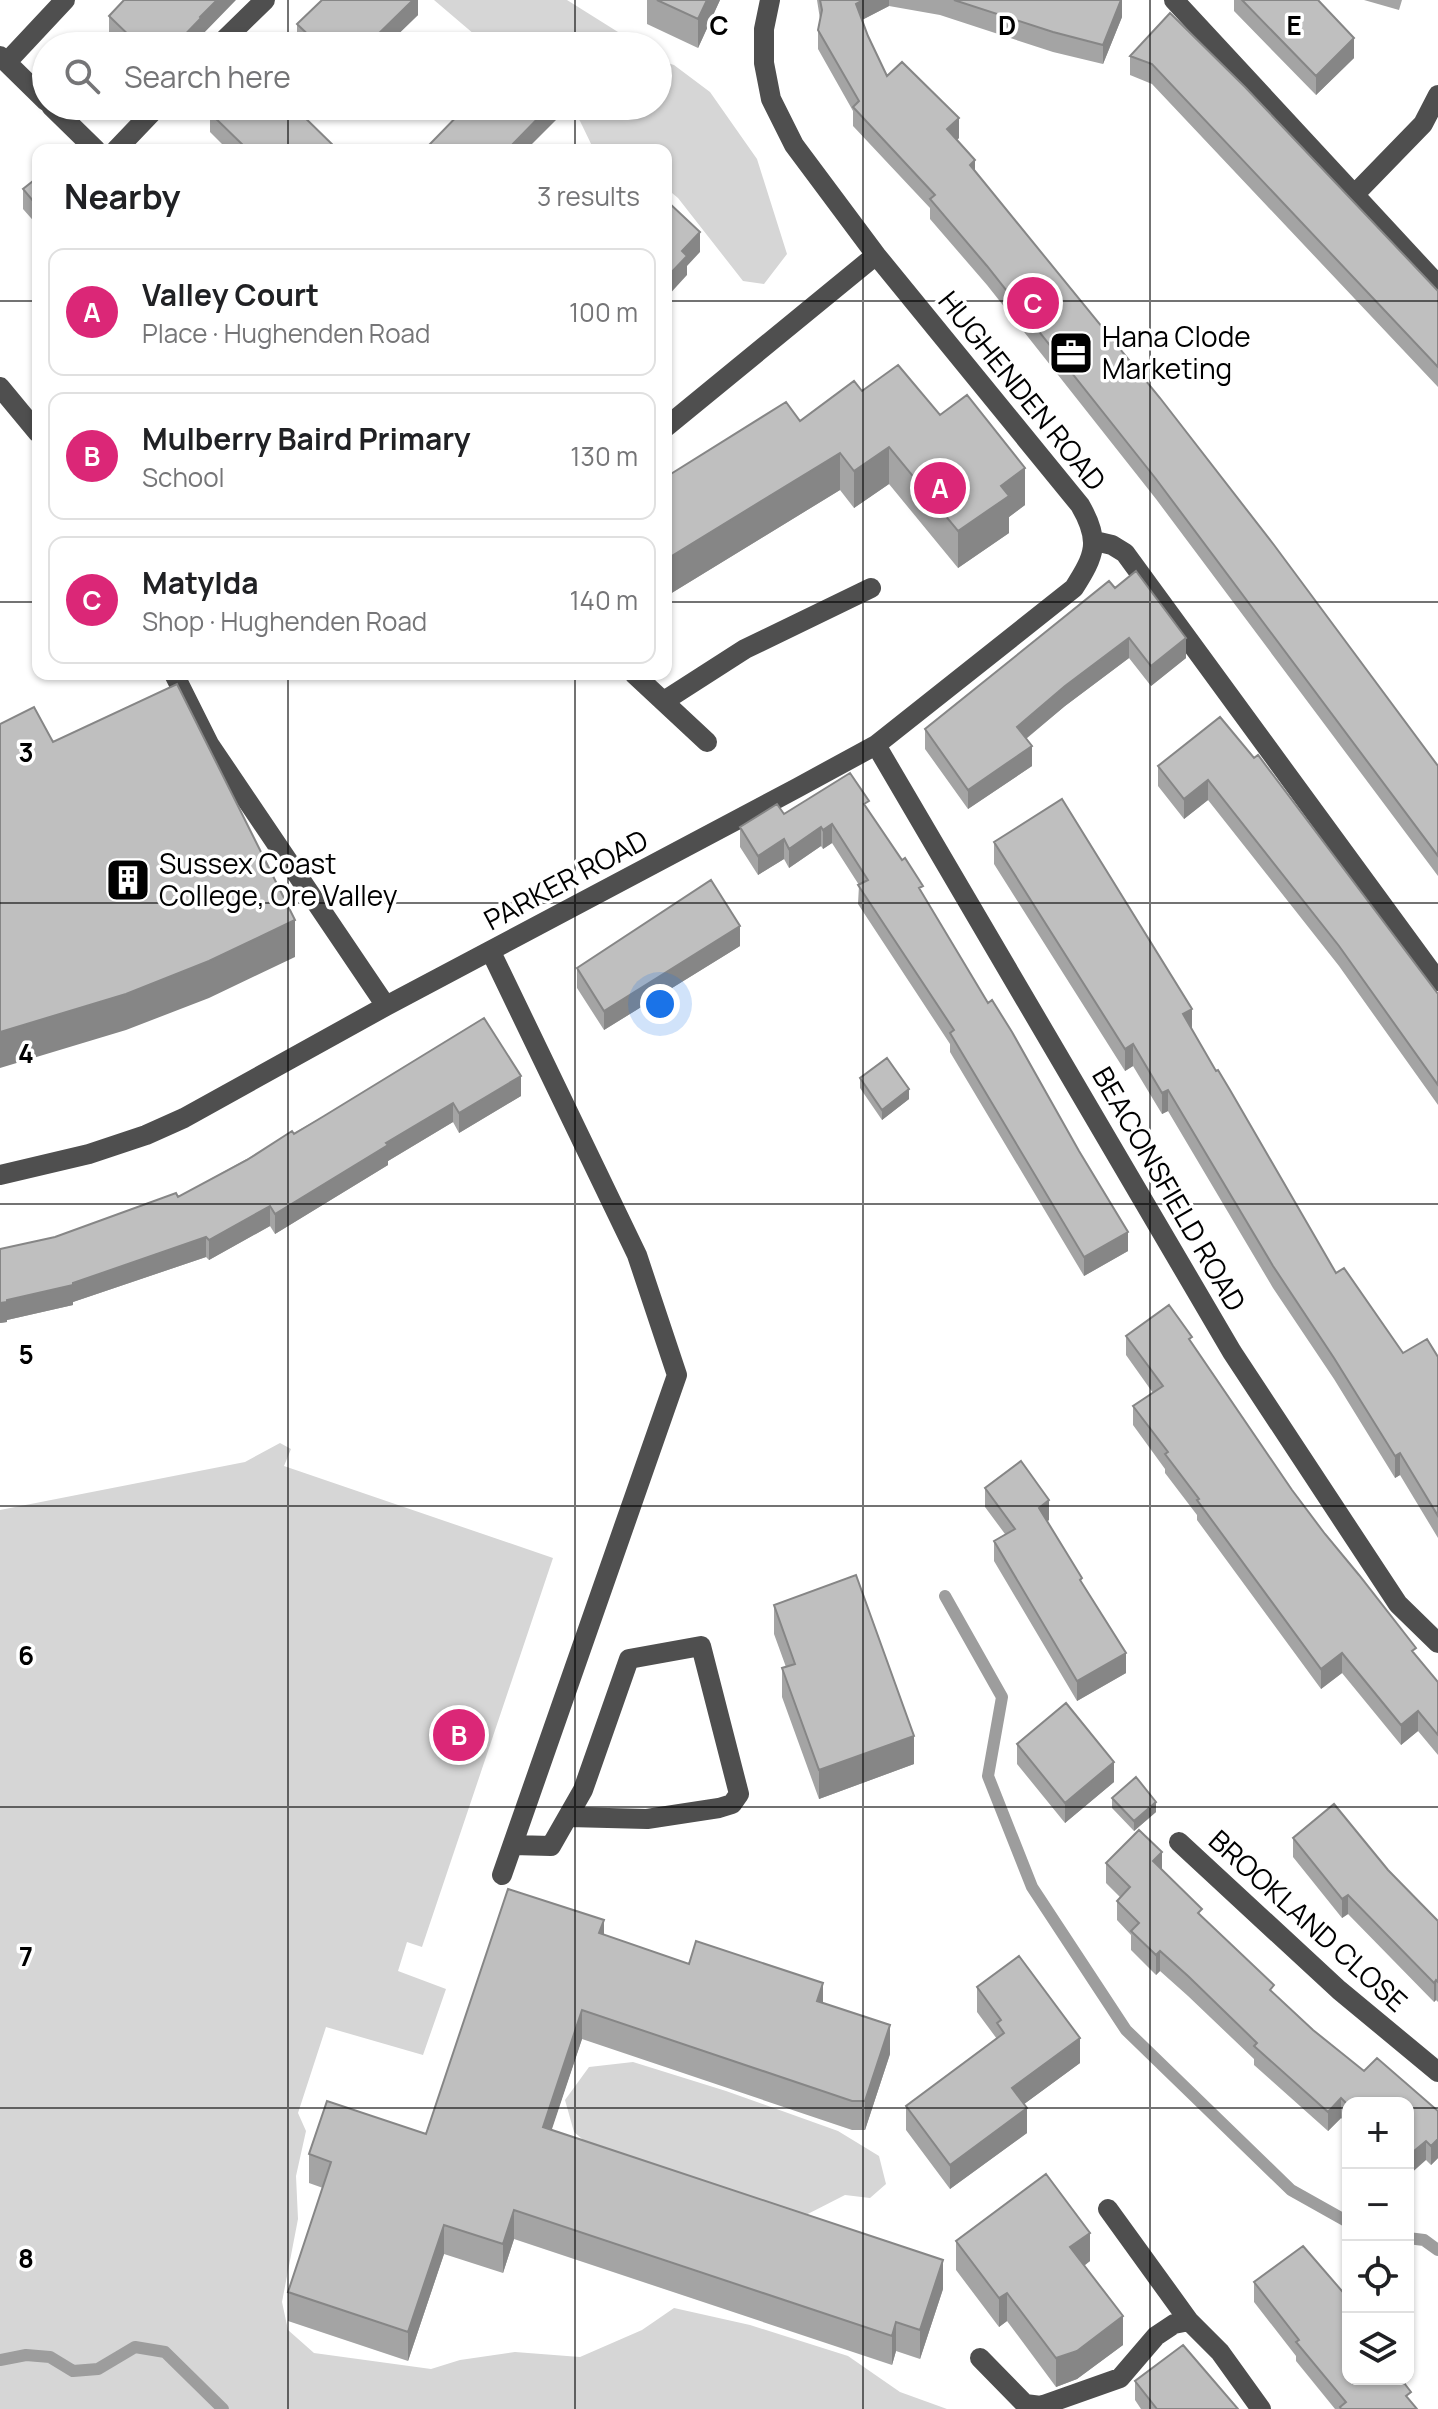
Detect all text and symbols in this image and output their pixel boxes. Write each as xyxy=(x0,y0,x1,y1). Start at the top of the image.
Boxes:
text: C xyxy=(709,7,729,43)
text: D xyxy=(998,7,1016,43)
text: E xyxy=(1286,7,1302,43)
search box xyxy=(32,32,672,120)
icon: search xyxy=(60,54,104,98)
text: Search here xyxy=(124,56,291,97)
text: Nearby xyxy=(64,173,180,219)
text: 3 results xyxy=(537,178,640,214)
pin: C xyxy=(1007,273,1059,333)
text: Valley Court xyxy=(142,274,319,315)
street label: HUGHENDEN ROAD xyxy=(931,285,1113,497)
text: A xyxy=(83,294,101,330)
text: 100 m xyxy=(569,294,638,330)
text: Place · Hughenden Road xyxy=(142,315,430,351)
place label: Hana Clode Marketing xyxy=(1102,317,1251,387)
office icon: Hana Clode Marketing xyxy=(1047,329,1095,377)
text: Mulberry Baird Primary xyxy=(142,418,470,459)
text: B xyxy=(84,438,100,474)
text: 130 m xyxy=(570,438,638,474)
pin: A xyxy=(914,458,966,518)
text: School xyxy=(142,459,225,495)
text: Matylda xyxy=(142,562,258,603)
text: C xyxy=(82,582,102,618)
text: 140 m xyxy=(569,582,638,618)
text: Shop · Hughenden Road xyxy=(142,603,427,639)
text: 3 xyxy=(18,734,34,770)
street label: PARKER ROAD xyxy=(477,820,654,938)
place label: Sussex Coast College, Ore Valley xyxy=(159,844,398,914)
building icon: Sussex Coast College, Ore Valley xyxy=(104,856,152,904)
your location xyxy=(640,984,680,1024)
text: 4 xyxy=(18,1035,34,1071)
street label: BEACONSFIELD ROAD xyxy=(1084,1059,1255,1318)
text: 5 xyxy=(18,1336,34,1372)
text: 6 xyxy=(18,1637,34,1673)
pin: B xyxy=(433,1705,485,1765)
street label: BROOKLAND CLOSE xyxy=(1201,1821,1416,2020)
text: 7 xyxy=(19,1938,33,1974)
map controls xyxy=(1342,2097,1414,2385)
button: + xyxy=(1342,2097,1414,2169)
button: − xyxy=(1342,2169,1414,2241)
text: 8 xyxy=(18,2240,34,2276)
button: locate xyxy=(1342,2241,1414,2313)
button: layers xyxy=(1342,2313,1414,2385)

